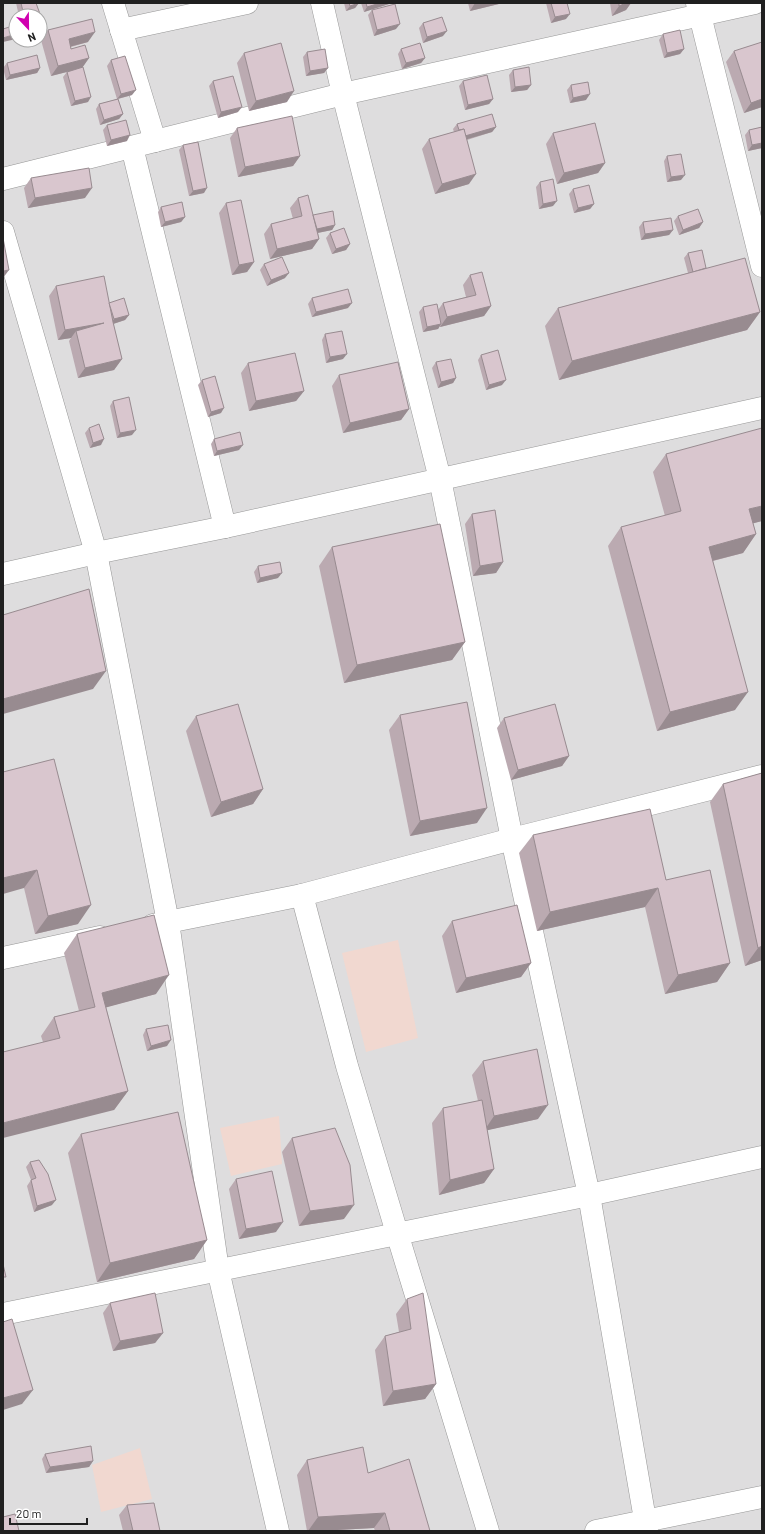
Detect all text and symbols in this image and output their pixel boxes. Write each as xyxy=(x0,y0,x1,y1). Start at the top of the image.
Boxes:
north arrow xyxy=(8,8,48,48)
text: N xyxy=(26,30,38,45)
scale bar xyxy=(10,1500,87,1526)
text: 20 m xyxy=(16,1506,42,1520)

